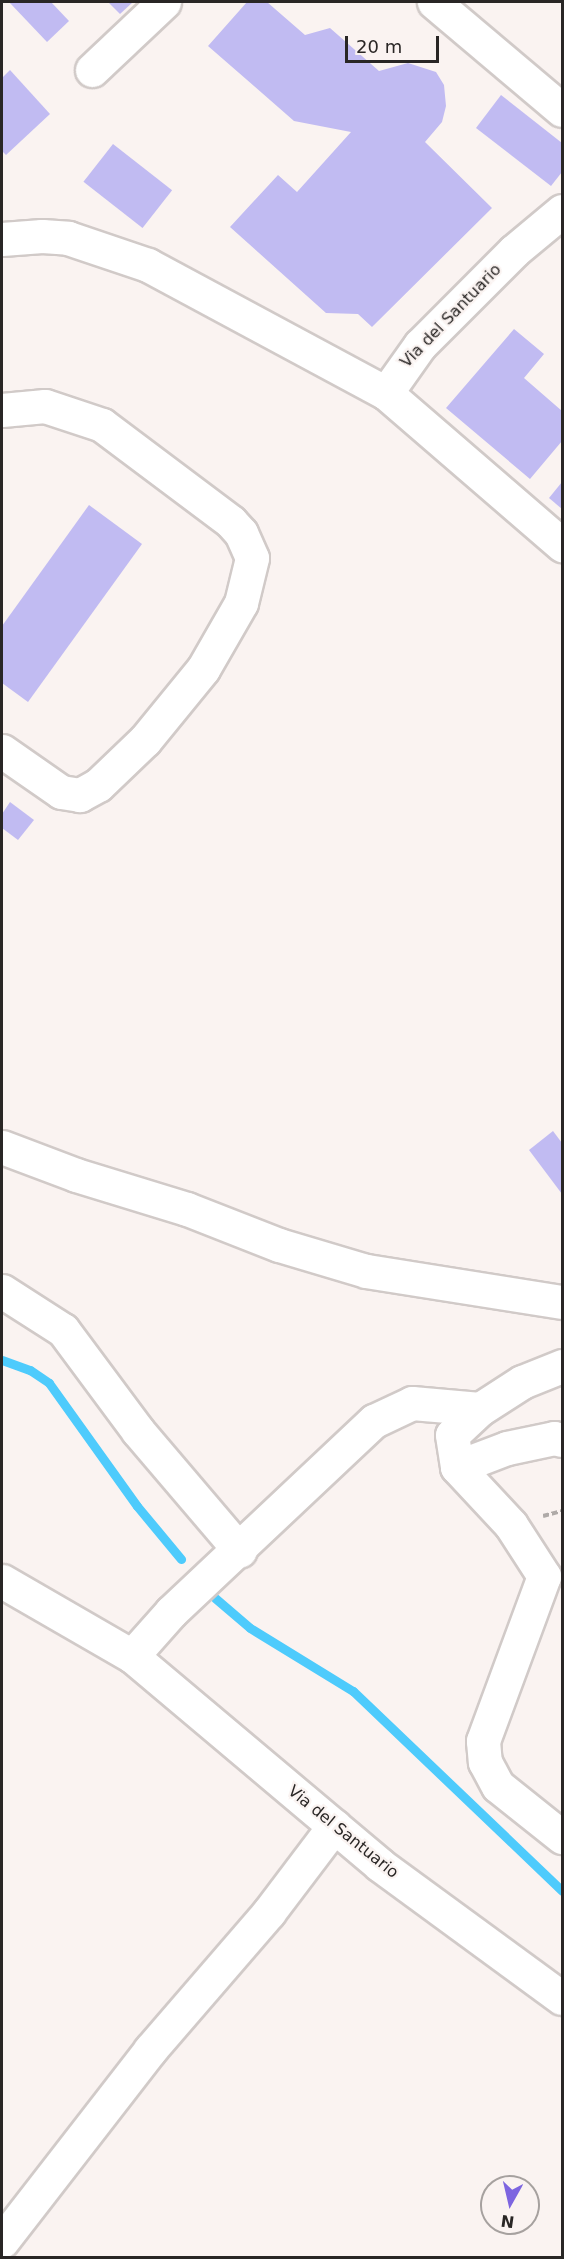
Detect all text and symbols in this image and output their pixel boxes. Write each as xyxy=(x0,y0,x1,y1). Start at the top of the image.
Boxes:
scale bar xyxy=(348,24,442,62)
text: 20 m xyxy=(356,36,402,57)
street label: Via del Santuario xyxy=(397,260,505,372)
street label: Via del Santuario xyxy=(284,1782,402,1882)
north arrow xyxy=(480,2175,540,2235)
text: N xyxy=(500,2211,516,2232)

